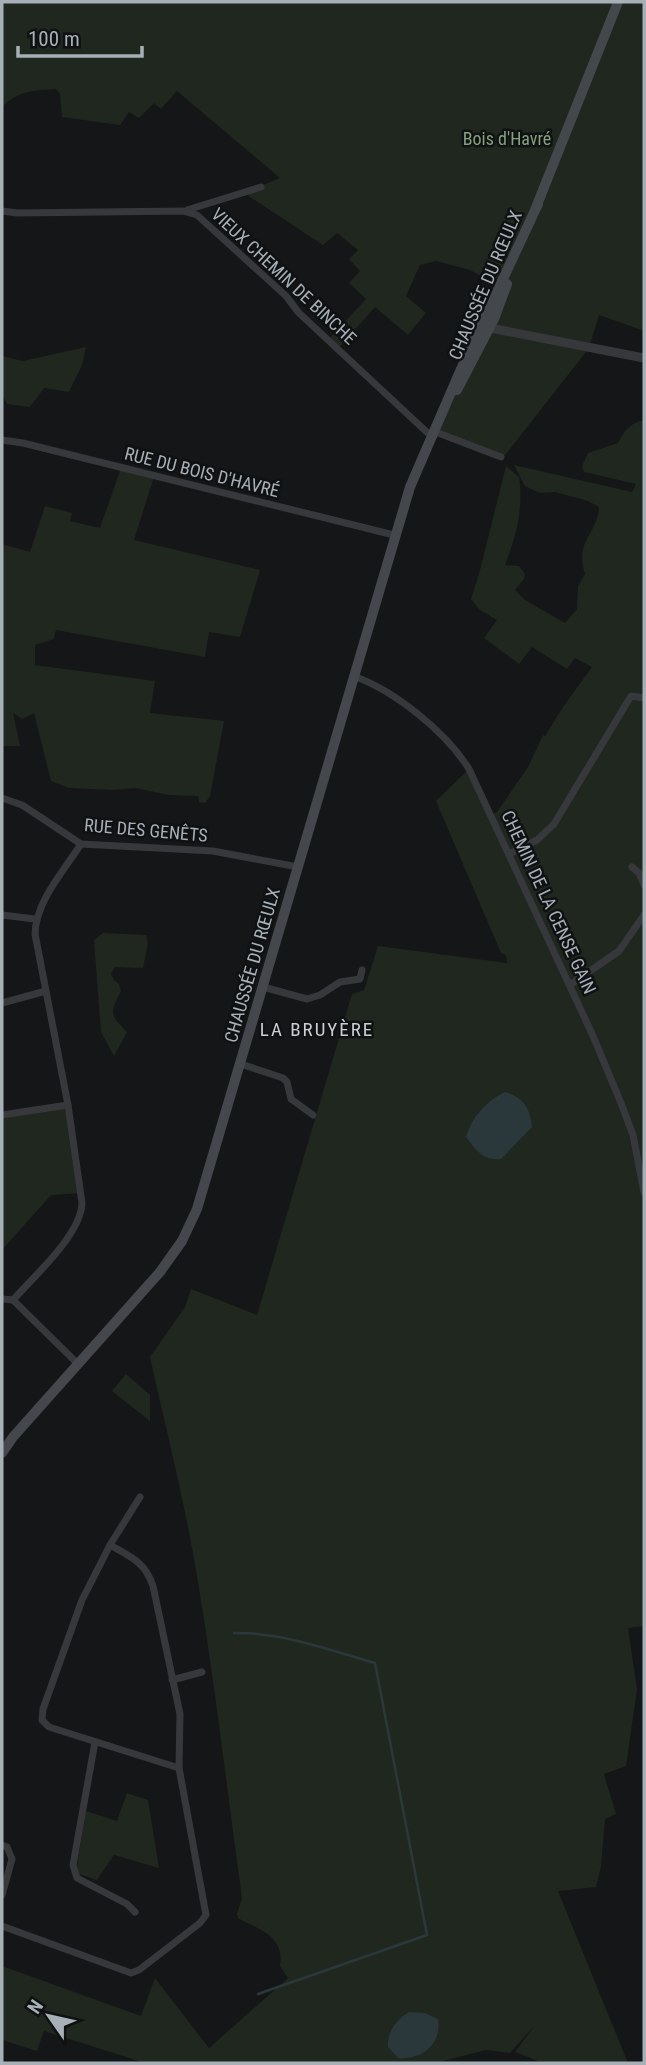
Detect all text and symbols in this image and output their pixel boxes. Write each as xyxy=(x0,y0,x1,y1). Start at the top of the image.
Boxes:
scale bar xyxy=(18,14,142,58)
text: 100 m xyxy=(28,27,80,51)
park label: Bois d'Havré xyxy=(463,128,551,149)
street label: VIEUX CHEMIN DE BINCHE xyxy=(207,203,361,349)
street label: CHAUSSÉE DU RŒULX xyxy=(444,207,526,363)
street label: RUE DU BOIS D'HAVRÉ xyxy=(122,443,282,501)
street label: CHEMIN DE LA CENSE GAIN xyxy=(497,807,601,997)
street label: RUE DES GENÊTS xyxy=(83,814,209,846)
street label: CHAUSSÉE DU RŒULX xyxy=(220,885,284,1045)
district label: LA BRUYÈRE xyxy=(260,1018,374,1041)
north arrow xyxy=(14,1981,84,2051)
text: N xyxy=(23,1996,48,2018)

